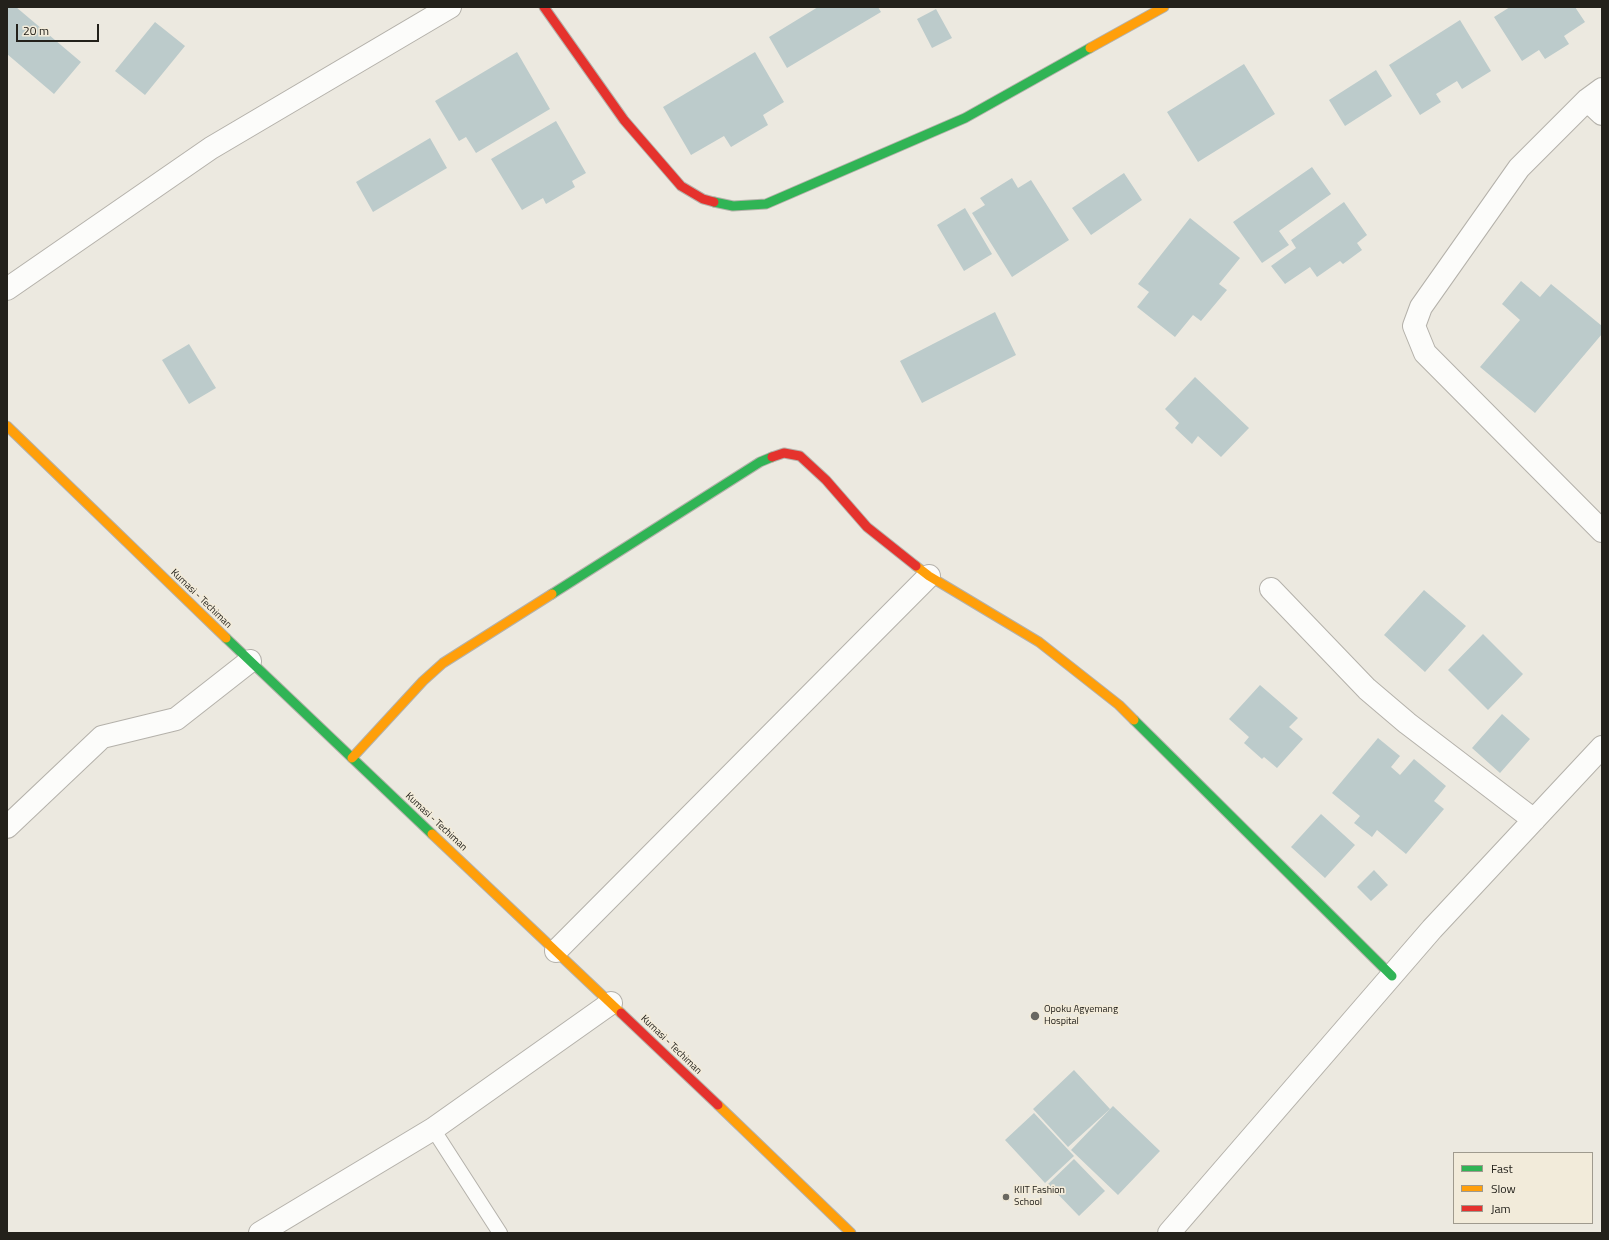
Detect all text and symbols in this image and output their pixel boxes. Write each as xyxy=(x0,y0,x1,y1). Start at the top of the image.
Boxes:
scale bar xyxy=(18,16,101,42)
text: 20 m xyxy=(23,21,49,40)
street label: Kumasi - Techiman xyxy=(168,567,234,631)
street label: Kumasi - Techiman xyxy=(403,790,469,854)
place label: Opoku Agyemang Hospital xyxy=(1044,1004,1118,1028)
marker: Opoku Agyemang Hospital xyxy=(1029,1010,1041,1022)
street label: Kumasi - Techiman xyxy=(638,1013,704,1077)
legend xyxy=(1453,1152,1593,1224)
text: Fast xyxy=(1491,1159,1513,1178)
text: Slow xyxy=(1491,1179,1516,1198)
place label: KIIT Fashion School xyxy=(1014,1185,1065,1208)
marker: KIIT Fashion School xyxy=(1001,1192,1011,1202)
text: Jam xyxy=(1491,1199,1511,1218)

